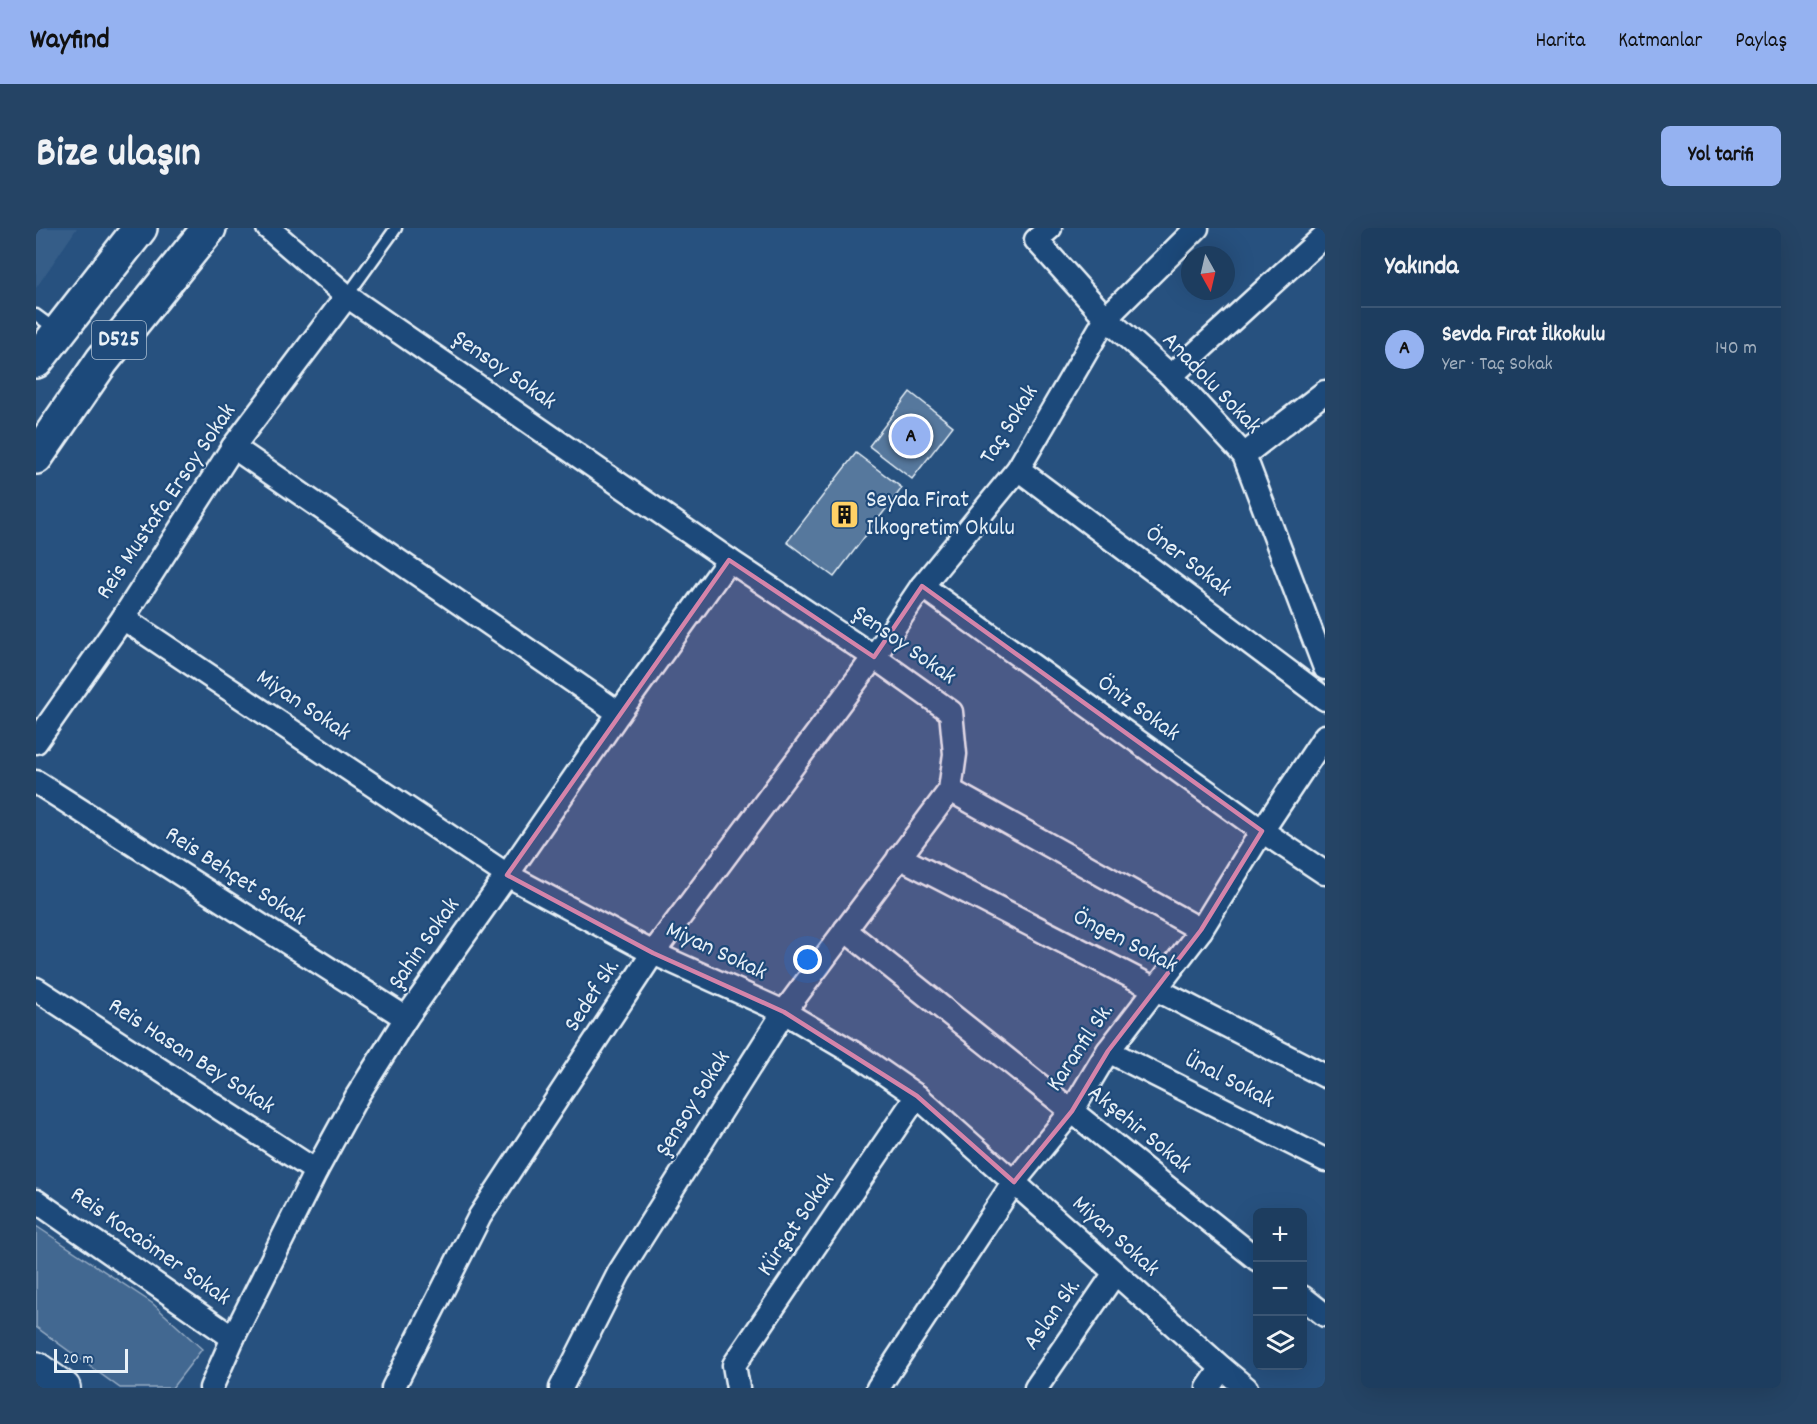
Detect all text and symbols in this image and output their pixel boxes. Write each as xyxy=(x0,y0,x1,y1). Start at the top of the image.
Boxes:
text: Wayfind xyxy=(30,22,110,62)
text: Harita xyxy=(1535,27,1585,57)
text: Katmanlar xyxy=(1618,27,1702,57)
text: Paylaş xyxy=(1735,27,1787,57)
text: Bize ulaşın xyxy=(36,126,201,186)
button: Yol tarifi xyxy=(1661,126,1781,186)
north arrow xyxy=(1181,246,1235,300)
text: Yakında xyxy=(1385,249,1459,286)
text: Sevda Fırat İlkokulu xyxy=(1442,320,1605,351)
road number: D525 xyxy=(92,321,146,359)
street label: Şensoy Sokak xyxy=(445,323,563,419)
street label: Anadolu Sokak xyxy=(1153,325,1269,443)
text: A xyxy=(1399,335,1410,363)
text: 140 m xyxy=(1715,335,1757,363)
text: Yer · Taç Sokak xyxy=(1442,351,1553,379)
street label: Taç Sokak xyxy=(972,379,1048,471)
street label: Reis Mustafa Ersoy Sokak xyxy=(89,397,245,607)
pin: A xyxy=(892,414,930,458)
place label: Seyda Firat Ilkogretim Okulu xyxy=(866,484,1015,546)
building icon: Seyda Firat Ilkogretim Okulu xyxy=(829,499,861,531)
street label: Öner Sokak xyxy=(1137,518,1239,606)
street label: Şensoy Sokak xyxy=(845,598,963,694)
street label: Miyan Sokak xyxy=(249,662,357,750)
street label: Öniz Sokak xyxy=(1089,667,1187,751)
street label: Reis Behçet Sokak xyxy=(158,819,312,935)
street label: Şahin Sokak xyxy=(381,891,469,997)
street label: Öngen Sokak xyxy=(1066,901,1184,983)
street label: Miyan Sokak xyxy=(660,914,772,990)
your location xyxy=(793,945,822,974)
street label: Sedef Sk. xyxy=(557,953,629,1039)
street label: Reis Hasan Bey Sokak xyxy=(101,990,281,1124)
street label: Karanfil Sk. xyxy=(1039,997,1123,1099)
street label: Şensoy Sokak xyxy=(648,1044,740,1164)
street label: Ünal Sokak xyxy=(1178,1044,1280,1118)
street label: Akşehir Sokak xyxy=(1079,1077,1199,1183)
street label: Kürşat Sokak xyxy=(750,1166,844,1284)
street label: Reis Kocaömer Sokak xyxy=(63,1179,237,1315)
street label: Miyan Sokak xyxy=(1063,1188,1167,1286)
map controls xyxy=(1253,1208,1307,1370)
button: + xyxy=(1253,1208,1307,1262)
button: − xyxy=(1253,1262,1307,1316)
street label: Aslan Sk. xyxy=(1016,1272,1090,1358)
button: layers xyxy=(1253,1316,1307,1370)
scale bar xyxy=(54,1346,128,1374)
text: 20 m xyxy=(63,1348,93,1371)

